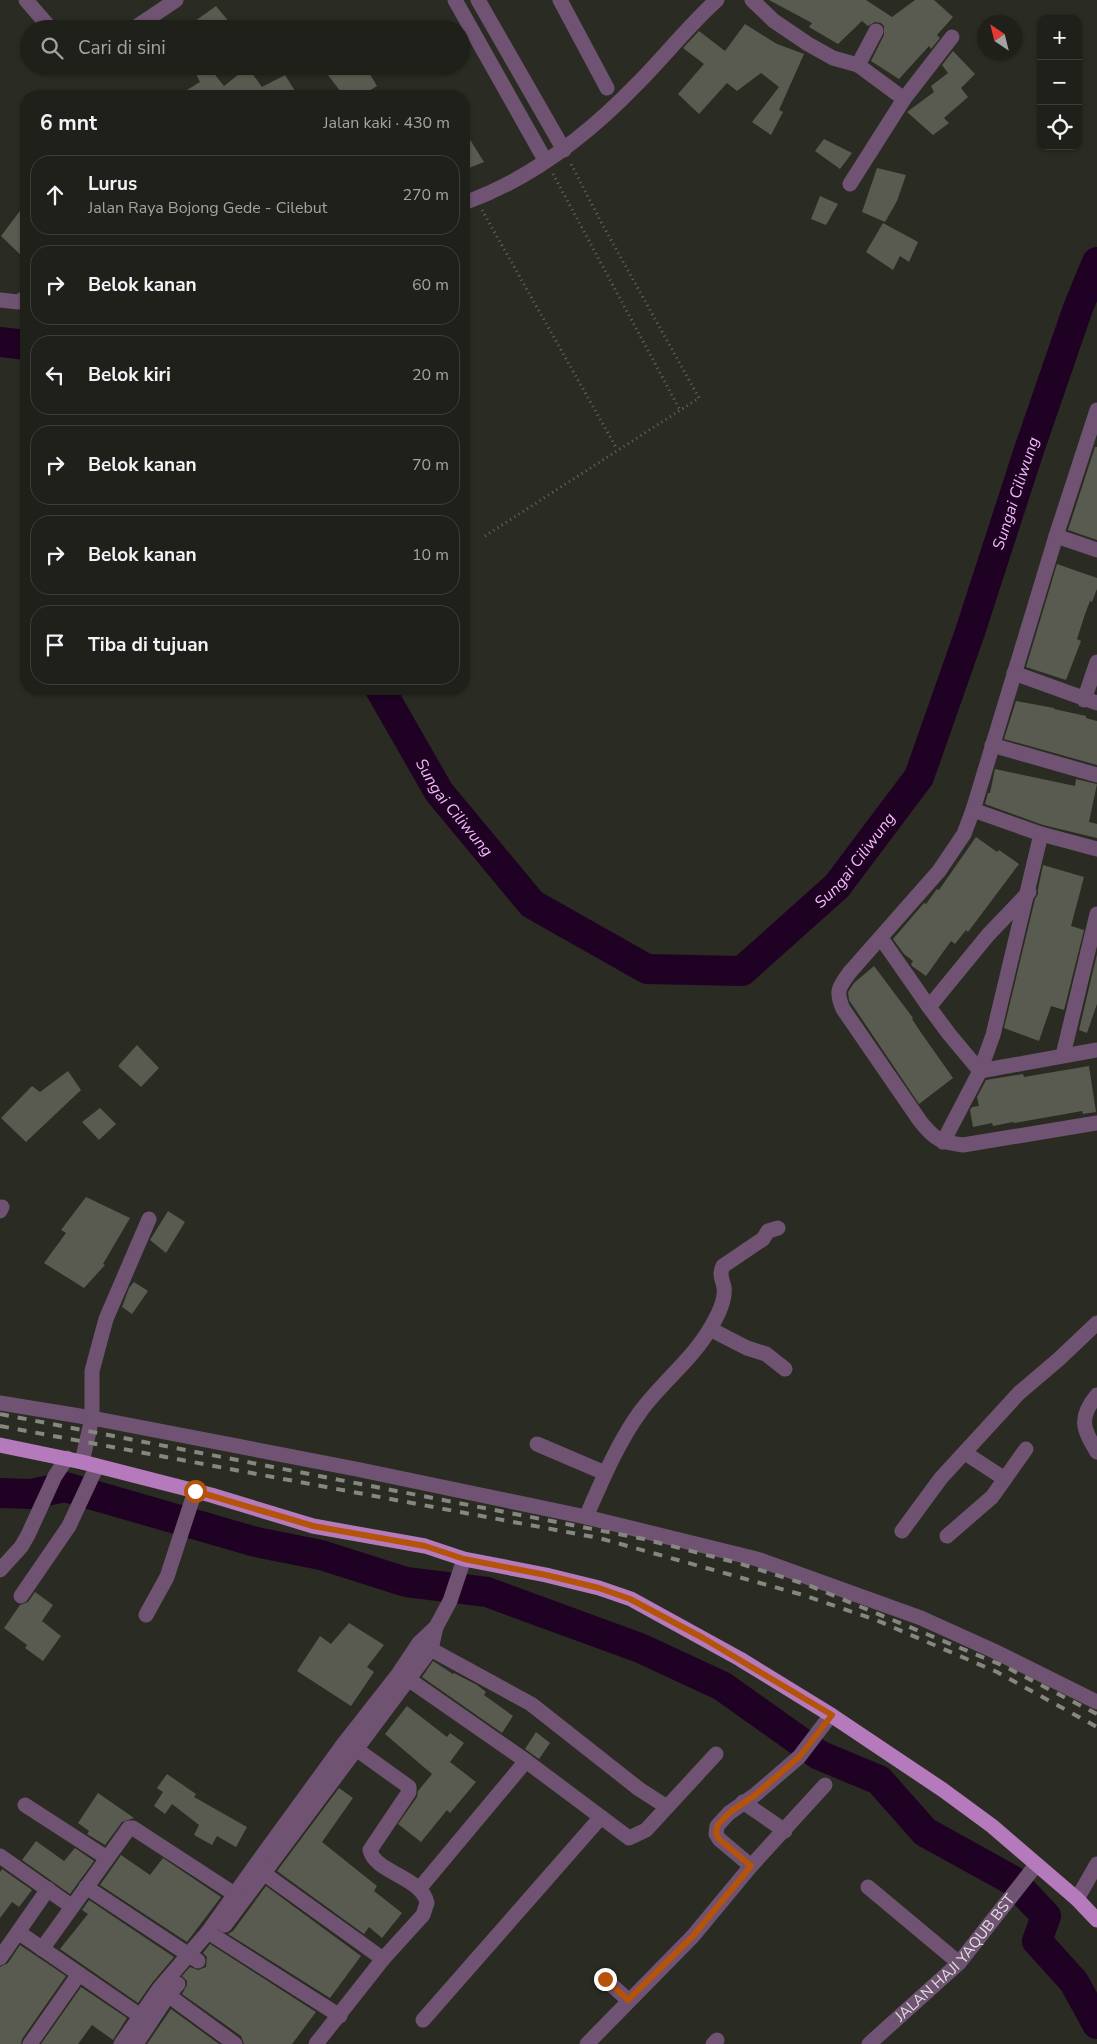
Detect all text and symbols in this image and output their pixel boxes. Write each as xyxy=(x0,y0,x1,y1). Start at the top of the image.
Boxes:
north arrow xyxy=(977,15,1022,60)
map controls xyxy=(1037,15,1082,150)
button: + xyxy=(1037,15,1082,60)
search box xyxy=(20,20,470,75)
icon: search xyxy=(38,34,66,62)
text: Cari di sini xyxy=(78,35,166,61)
button: − xyxy=(1037,60,1082,105)
button: locate xyxy=(1037,105,1082,150)
text: 6 mnt xyxy=(40,109,97,137)
text: Jalan kaki · 430 m xyxy=(323,112,450,134)
text: Lurus xyxy=(88,171,137,197)
icon: ahead xyxy=(41,181,69,209)
text: 270 m xyxy=(402,184,449,206)
text: Jalan Raya Bojong Gede - Cilebut xyxy=(88,197,327,219)
icon: right xyxy=(41,271,69,299)
text: Belok kanan xyxy=(88,272,197,298)
text: 60 m xyxy=(412,274,449,296)
icon: left xyxy=(41,361,69,389)
text: Belok kiri xyxy=(88,362,171,388)
text: 20 m xyxy=(412,364,449,386)
water label: Sungai Ciliwung xyxy=(987,434,1045,553)
icon: right xyxy=(41,451,69,479)
text: Belok kanan xyxy=(88,452,197,478)
text: 70 m xyxy=(412,454,449,476)
icon: right xyxy=(41,541,69,569)
text: Belok kanan xyxy=(88,542,197,568)
text: 10 m xyxy=(412,544,449,566)
icon: arrive xyxy=(41,631,69,659)
text: Tiba di tujuan xyxy=(88,632,209,658)
water label: Sungai Ciliwung xyxy=(410,755,498,861)
water label: Sungai Ciliwung xyxy=(810,808,901,913)
route start xyxy=(184,1480,207,1503)
street label: JALAN HAJI YAQUB BST xyxy=(890,1890,1019,2027)
route end xyxy=(594,1968,617,1991)

